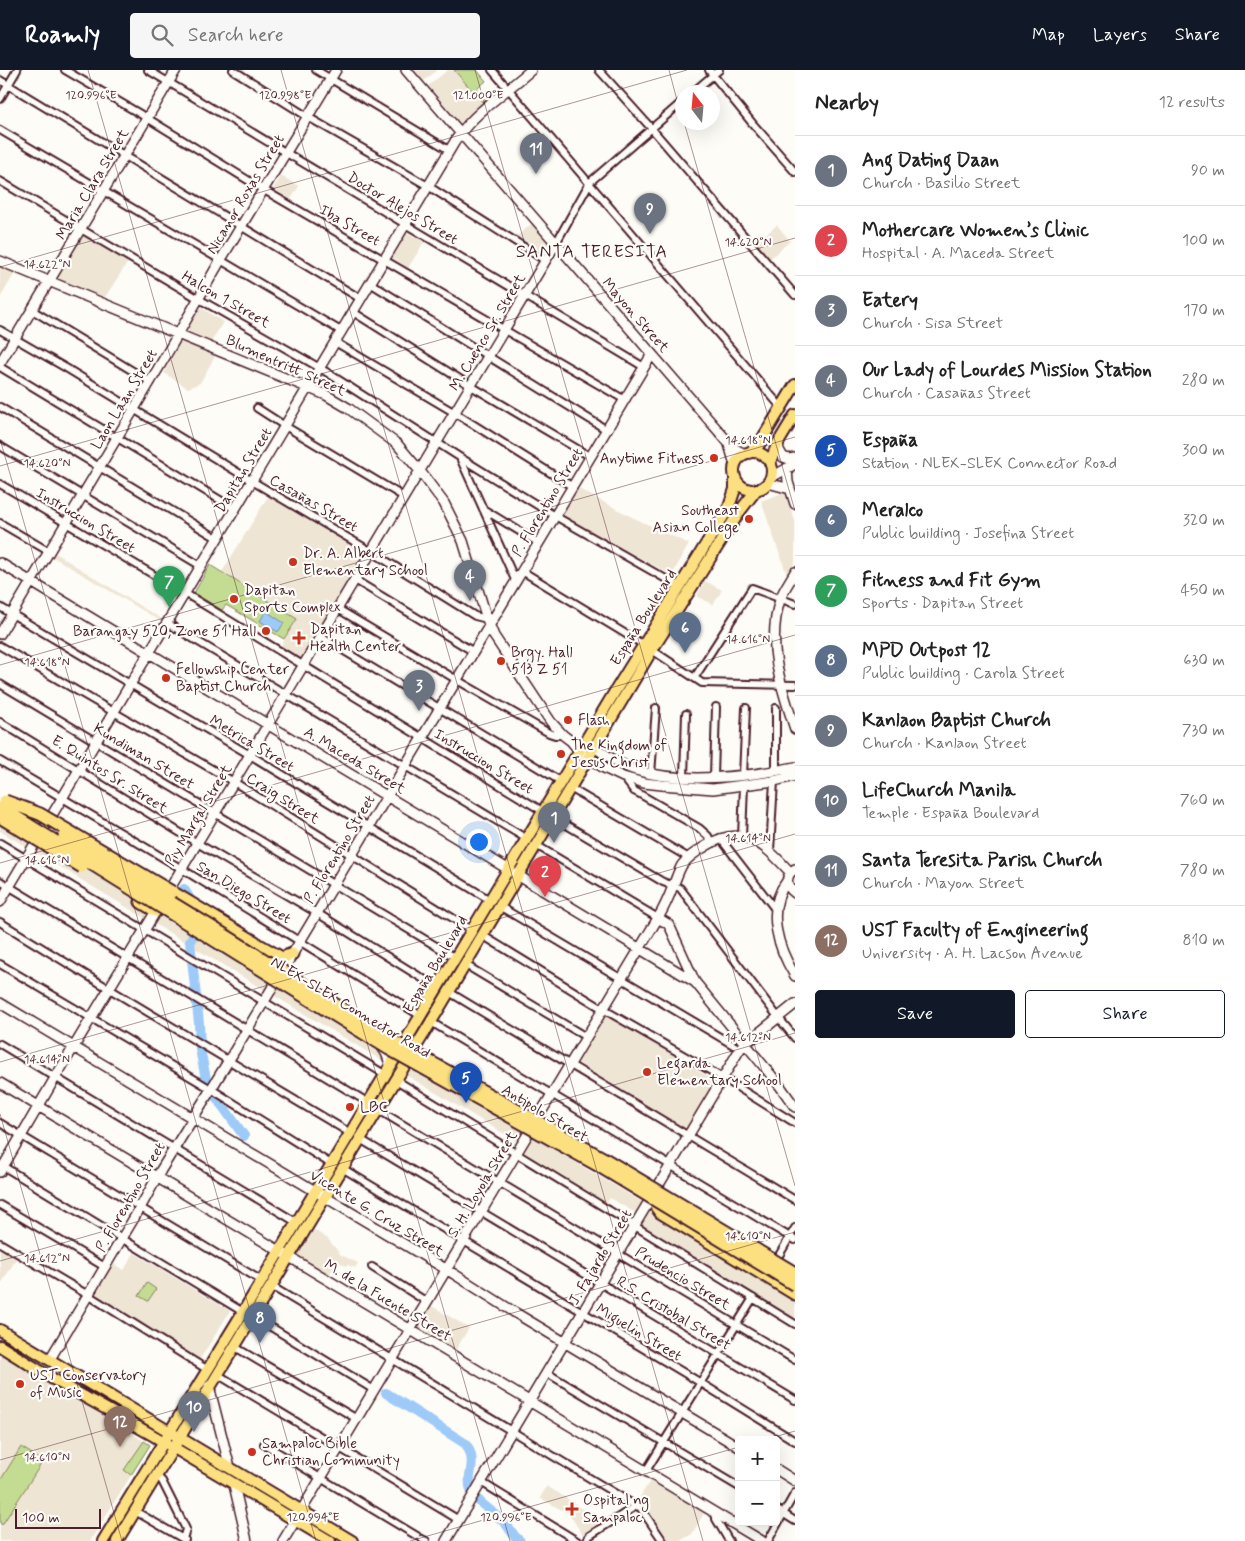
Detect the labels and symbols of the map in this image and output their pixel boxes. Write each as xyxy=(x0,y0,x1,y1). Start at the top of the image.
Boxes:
north arrow xyxy=(675,85,720,130)
text: 120.996°E xyxy=(65,88,117,104)
text: 120.998°E xyxy=(259,88,311,104)
text: 121.000°E xyxy=(452,88,504,104)
street label: Maria Clara Street xyxy=(52,125,134,244)
street label: Nicanor Roxas Street xyxy=(202,131,290,258)
pin: 11 xyxy=(520,133,552,174)
street label: Doctor Alejos Street xyxy=(343,168,462,250)
pin: 9 xyxy=(634,193,666,234)
street label: Iba Street xyxy=(315,200,384,251)
text: 14.620°N xyxy=(724,235,772,251)
district label: SANTA TERESITA xyxy=(516,240,668,264)
text: 14.622°N xyxy=(23,257,71,273)
street label: Halcon 1 Street xyxy=(178,267,273,333)
street label: M. Cuenco Sr. Street xyxy=(445,270,531,395)
street label: Mayon Street xyxy=(597,274,674,358)
street label: Blumentritt Street xyxy=(223,331,349,401)
street label: Laon Laan Street xyxy=(87,345,163,453)
street label: Dapitan Street xyxy=(211,424,277,517)
text: 14.618°N xyxy=(725,433,771,449)
street label: P. Florentino Street xyxy=(507,444,588,561)
place label: Anytime Fitness xyxy=(600,449,704,469)
marker: Anytime Fitness xyxy=(708,452,720,464)
text: 14.620°N xyxy=(23,456,71,472)
street label: Casañas Street xyxy=(266,470,362,538)
street label: Instruccion Street xyxy=(32,483,139,559)
place label: Southeast Asian College xyxy=(652,501,740,539)
marker: Southeast Asian College xyxy=(743,513,755,525)
place label: Dr. A. Albert Elementary School xyxy=(303,544,428,581)
marker: Dr. A. Albert Elementary School xyxy=(287,556,299,568)
pin: 4 xyxy=(454,560,486,601)
street label: España Boulevard xyxy=(606,565,682,670)
pin: 7 xyxy=(153,566,185,607)
place label: Dapitan Sports Complex xyxy=(244,581,340,618)
marker: Dapitan Sports Complex xyxy=(228,593,240,605)
pin: 6 xyxy=(669,612,701,653)
place label: Dapitan Health Center xyxy=(310,620,401,657)
place label: Barangay 520, Zone 51 Hall xyxy=(73,622,256,642)
marker: Barangay 520, Zone 51 Hall xyxy=(260,625,272,637)
marker: Dapitan Health Center xyxy=(292,631,306,645)
text: 14.616°N xyxy=(726,632,770,648)
place label: Brgy. Hall 513 Z 51 xyxy=(511,643,573,680)
text: 14.618°N xyxy=(24,655,70,671)
marker: Brgy. Hall 513 Z 51 xyxy=(495,655,507,667)
place label: Fellowship Center Baptist Church xyxy=(176,660,290,697)
pin: 3 xyxy=(403,670,435,711)
marker: Fellowship Center Baptist Church xyxy=(160,672,172,684)
street label: Metrica Street xyxy=(205,711,298,777)
place label: Flash xyxy=(578,711,610,731)
marker: Flash xyxy=(562,714,574,726)
street label: Kundiman Street xyxy=(89,719,198,795)
street label: A. Maceda Street xyxy=(300,723,409,799)
street label: Instruccion Street xyxy=(430,724,537,800)
street label: E. Quintos Sr. Street xyxy=(48,731,172,819)
place label: The Kingdom of Jesus Christ xyxy=(571,736,668,773)
marker: The Kingdom of Jesus Christ xyxy=(555,748,567,760)
street label: Piy Margal Street xyxy=(161,761,238,871)
street label: Craig Street xyxy=(242,768,323,830)
street label: P. Florentino Street xyxy=(299,791,380,908)
pin: 1 xyxy=(538,802,570,843)
your location xyxy=(466,829,492,855)
text: 14.614°N xyxy=(725,831,771,847)
text: 14.616°N xyxy=(25,853,69,869)
pin: 2 xyxy=(529,856,561,897)
street label: San Diego Street xyxy=(192,857,295,929)
street label: España Boulevard xyxy=(399,912,473,1017)
street label: NLEX-SLEX Connector Road xyxy=(267,952,434,1064)
text: 14.612°N xyxy=(725,1030,771,1046)
text: 14.614°N xyxy=(24,1052,70,1068)
place label: Legarda Elementary School xyxy=(657,1054,782,1091)
pin: 5 xyxy=(450,1062,482,1103)
marker: Legarda Elementary School xyxy=(641,1066,653,1078)
street label: Antipolo Street xyxy=(498,1080,591,1147)
place label: LBC xyxy=(360,1098,388,1118)
marker: LBC xyxy=(344,1101,356,1113)
street label: S. H. Loyola Street xyxy=(443,1127,523,1241)
street label: P. Florentino Street xyxy=(91,1139,171,1256)
street label: Vicente G. Cruz Street xyxy=(306,1166,447,1262)
street label: J. Fajardo Street xyxy=(564,1206,637,1309)
text: 14.610°N xyxy=(725,1229,771,1245)
street label: Prudencio Street xyxy=(631,1243,734,1315)
text: 14.612°N xyxy=(24,1251,70,1267)
street label: M. de la Fuente Street xyxy=(320,1255,455,1347)
street label: R.S. Cristobal Street xyxy=(613,1272,734,1356)
street label: Miguelin Street xyxy=(591,1299,685,1367)
pin: 8 xyxy=(244,1302,276,1343)
place label: UST Conservatory of Music xyxy=(30,1366,146,1403)
marker: UST Conservatory of Music xyxy=(14,1378,26,1390)
pin: 10 xyxy=(178,1391,210,1432)
pin: 12 xyxy=(104,1406,136,1447)
place label: Sampaloc Bible Christian Community xyxy=(262,1434,400,1471)
marker: Sampaloc Bible Christian Community xyxy=(246,1446,258,1458)
text: 14.610°N xyxy=(24,1450,70,1466)
place label: Ospital ng Sampaloc xyxy=(583,1491,649,1528)
marker: Ospital ng Sampaloc xyxy=(565,1502,579,1516)
scale bar xyxy=(15,1506,101,1529)
text: 120.994°E xyxy=(287,1510,339,1526)
text: 120.996°E xyxy=(480,1510,532,1526)

